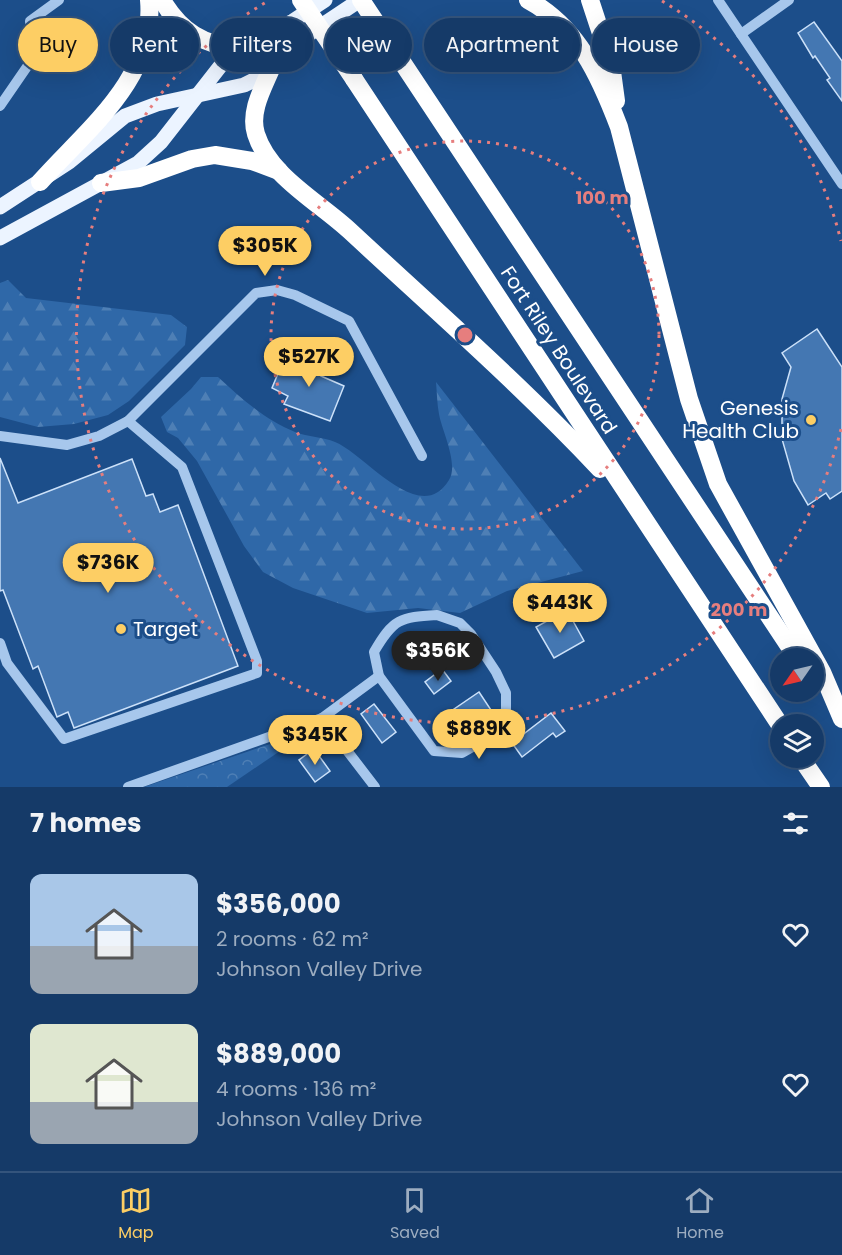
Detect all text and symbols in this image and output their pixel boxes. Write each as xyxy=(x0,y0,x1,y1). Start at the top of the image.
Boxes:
chip: Buy xyxy=(18,18,98,72)
chip: Rent xyxy=(110,18,199,72)
chip: Filters xyxy=(211,18,313,72)
chip: New xyxy=(325,18,412,72)
chip: Apartment xyxy=(424,18,580,72)
chip: House xyxy=(592,18,700,72)
text: 100 m xyxy=(575,185,629,210)
pin: $305K xyxy=(223,226,307,277)
text: $305K xyxy=(232,231,298,259)
street label: Fort Riley Boulevard xyxy=(494,261,624,439)
centre of rings xyxy=(455,325,475,345)
pin: $527K xyxy=(267,337,351,388)
text: $527K xyxy=(278,342,340,370)
place label: Genesis Health Club xyxy=(682,394,799,445)
marker: Genesis Health Club xyxy=(804,413,818,427)
pin: $736K xyxy=(66,543,150,594)
text: $736K xyxy=(77,548,139,576)
pin: $443K xyxy=(518,583,602,634)
text: $443K xyxy=(527,588,593,616)
text: 200 m xyxy=(711,597,767,622)
place label: Target xyxy=(133,615,198,643)
marker: Target xyxy=(114,622,128,636)
pin: $356K xyxy=(396,631,480,682)
text: $356K xyxy=(406,636,470,664)
north arrow xyxy=(770,648,824,702)
map controls xyxy=(770,648,824,768)
pin: $889K xyxy=(437,709,521,760)
text: $889K xyxy=(446,714,512,742)
button: layers xyxy=(770,714,824,768)
pin: $345K xyxy=(273,715,357,766)
text: $345K xyxy=(282,720,348,748)
text: 7 homes xyxy=(30,805,142,841)
icon: filters xyxy=(779,807,812,840)
text: $356,000 xyxy=(216,886,341,922)
icon: home xyxy=(78,898,150,970)
icon: heart xyxy=(779,918,812,951)
text: 2 rooms · 62 m² xyxy=(216,925,369,953)
text: Johnson Valley Drive xyxy=(216,955,422,983)
text: $889,000 xyxy=(216,1036,341,1072)
icon: home xyxy=(78,1048,150,1120)
icon: heart xyxy=(779,1068,812,1101)
text: 4 rooms · 136 m² xyxy=(216,1075,376,1103)
text: Johnson Valley Drive xyxy=(216,1105,422,1133)
tab: Map xyxy=(118,1184,154,1245)
tab: Saved xyxy=(390,1184,440,1245)
tab: Home xyxy=(676,1184,724,1245)

